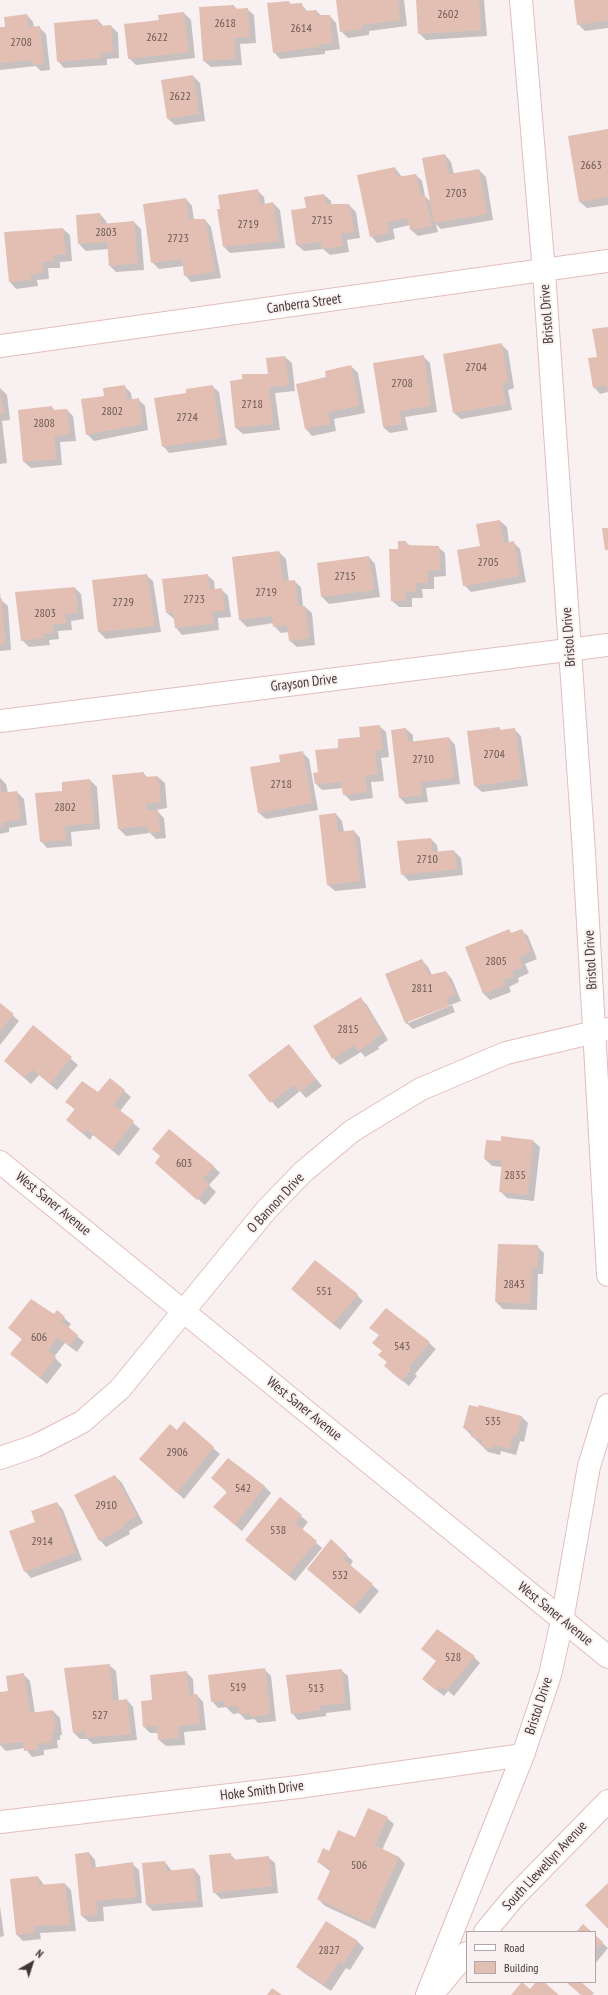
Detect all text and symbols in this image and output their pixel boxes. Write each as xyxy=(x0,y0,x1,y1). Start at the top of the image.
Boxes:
house number: 2602 xyxy=(437,8,459,22)
house number: 2618 xyxy=(214,17,236,31)
house number: 2614 xyxy=(290,22,312,36)
house number: 2622 xyxy=(146,31,168,45)
house number: 2708 xyxy=(10,36,32,50)
house number: 2622 xyxy=(169,90,191,104)
house number: 2663 xyxy=(580,159,602,173)
house number: 2703 xyxy=(445,187,467,201)
house number: 2715 xyxy=(311,214,333,228)
house number: 2719 xyxy=(237,218,259,232)
house number: 2803 xyxy=(95,226,117,240)
house number: 2723 xyxy=(167,232,189,246)
street label: Bristol Drive xyxy=(537,284,557,344)
street label: Canberra Street xyxy=(266,290,342,318)
house number: 2704 xyxy=(465,361,487,375)
house number: 2708 xyxy=(391,377,413,391)
house number: 2718 xyxy=(241,398,263,412)
house number: 2802 xyxy=(101,405,123,419)
house number: 2724 xyxy=(176,411,198,425)
house number: 2808 xyxy=(33,417,55,431)
house number: 2705 xyxy=(477,556,499,570)
house number: 2715 xyxy=(334,570,356,584)
house number: 2719 xyxy=(255,586,277,600)
house number: 2723 xyxy=(183,593,205,607)
house number: 2729 xyxy=(112,596,134,610)
house number: 2803 xyxy=(34,607,56,621)
street label: Bristol Drive xyxy=(559,607,579,667)
street label: Grayson Drive xyxy=(270,671,338,695)
house number: 2704 xyxy=(483,748,505,762)
house number: 2710 xyxy=(412,753,434,767)
house number: 2718 xyxy=(270,778,292,792)
house number: 2802 xyxy=(54,801,76,815)
house number: 2710 xyxy=(416,853,438,867)
street label: Bristol Drive xyxy=(581,930,601,990)
house number: 2805 xyxy=(485,955,507,969)
house number: 2811 xyxy=(411,982,433,996)
house number: 2815 xyxy=(337,1023,359,1037)
house number: 603 xyxy=(176,1157,192,1171)
street label: West Saner Avenue xyxy=(12,1169,94,1239)
house number: 2835 xyxy=(504,1169,526,1183)
street label: O Bannon Drive xyxy=(244,1170,308,1236)
house number: 2843 xyxy=(503,1278,525,1292)
house number: 551 xyxy=(316,1285,332,1299)
house number: 606 xyxy=(31,1331,47,1345)
house number: 543 xyxy=(394,1340,410,1354)
street label: West Saner Avenue xyxy=(263,1374,345,1444)
house number: 535 xyxy=(485,1415,501,1429)
house number: 2906 xyxy=(166,1446,188,1460)
house number: 542 xyxy=(235,1482,251,1496)
house number: 2910 xyxy=(95,1499,117,1513)
house number: 538 xyxy=(270,1524,286,1538)
house number: 2914 xyxy=(31,1535,53,1549)
house number: 532 xyxy=(332,1569,348,1583)
street label: West Saner Avenue xyxy=(514,1579,596,1649)
house number: 528 xyxy=(445,1651,461,1665)
street label: Bristol Drive xyxy=(522,1675,556,1737)
house number: 519 xyxy=(230,1681,246,1695)
house number: 513 xyxy=(308,1682,324,1696)
house number: 527 xyxy=(92,1709,108,1723)
street label: Hoke Smith Drive xyxy=(219,1778,305,1804)
street label: South Llewellyn Avenue xyxy=(499,1818,591,1914)
house number: 506 xyxy=(351,1859,367,1873)
legend xyxy=(466,1931,596,1983)
text: Road xyxy=(504,1940,524,1955)
north arrow xyxy=(12,1943,52,1983)
house number: 2827 xyxy=(318,1944,340,1958)
text: N xyxy=(33,1946,46,1961)
text: Building xyxy=(504,1960,539,1975)

